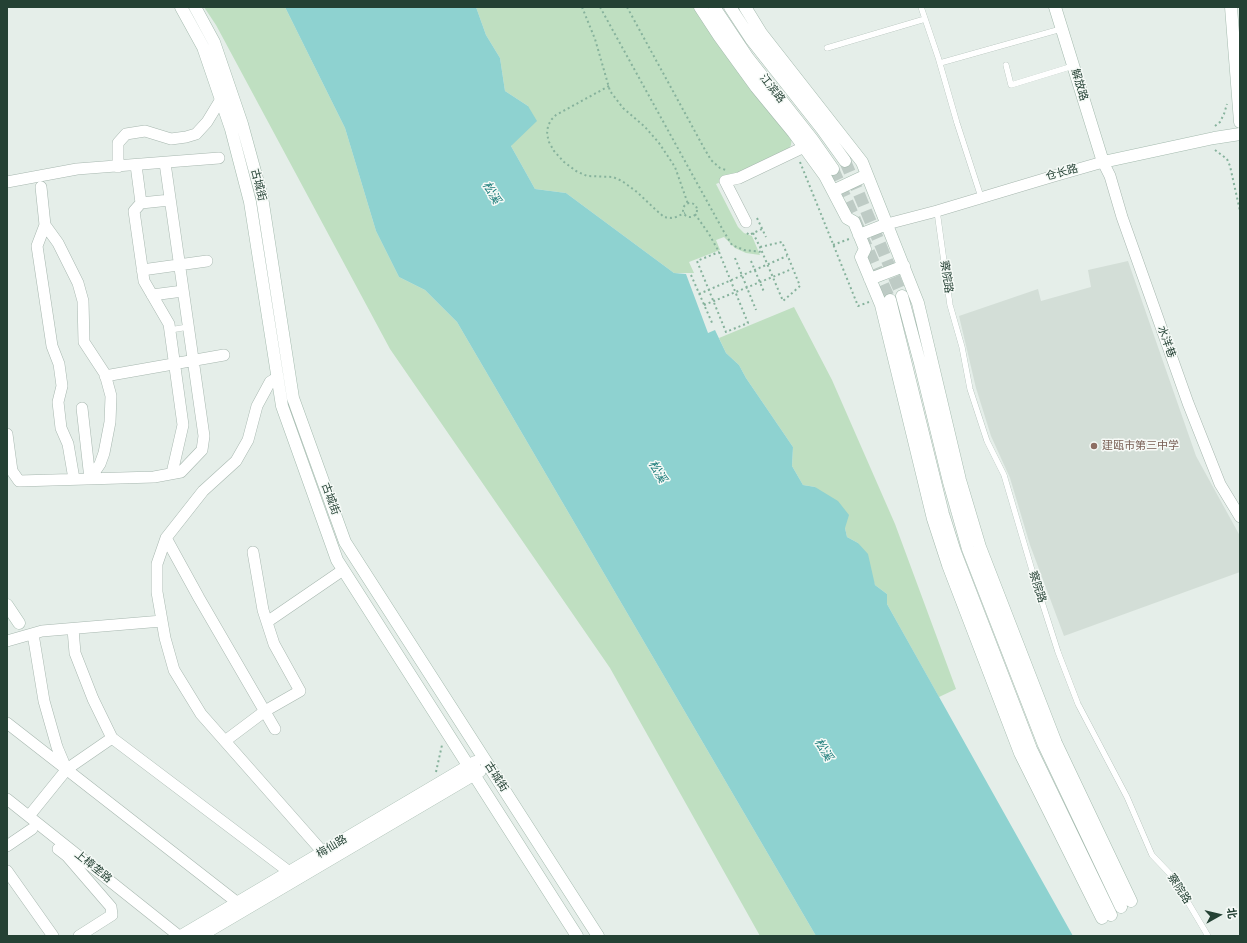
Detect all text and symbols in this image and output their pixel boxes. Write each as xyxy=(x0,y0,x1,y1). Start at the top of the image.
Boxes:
street label: 解放路 xyxy=(1068,67,1090,103)
street label: 江滨路 xyxy=(757,72,787,106)
street label: 仓长路 xyxy=(1044,162,1080,184)
street label: 古城街 xyxy=(248,167,268,203)
water label: 松溪 xyxy=(479,179,503,207)
street label: 察院路 xyxy=(937,260,955,294)
street label: 水洋巷 xyxy=(1154,324,1178,360)
place label: 建瓯市第三中学 xyxy=(1102,439,1179,453)
marker: 建瓯市第三中学 xyxy=(1089,441,1099,451)
water label: 松溪 xyxy=(645,458,669,486)
street label: 古城街 xyxy=(318,481,342,517)
street label: 察院路 xyxy=(1026,569,1048,605)
water label: 松溪 xyxy=(811,736,835,764)
street label: 古城街 xyxy=(481,760,511,794)
street label: 梅仙路 xyxy=(314,833,350,861)
street label: 上樟垄路 xyxy=(72,848,114,886)
street label: 察院路 xyxy=(1164,872,1194,906)
north arrow xyxy=(1199,895,1239,935)
text: 北 xyxy=(1224,907,1239,920)

